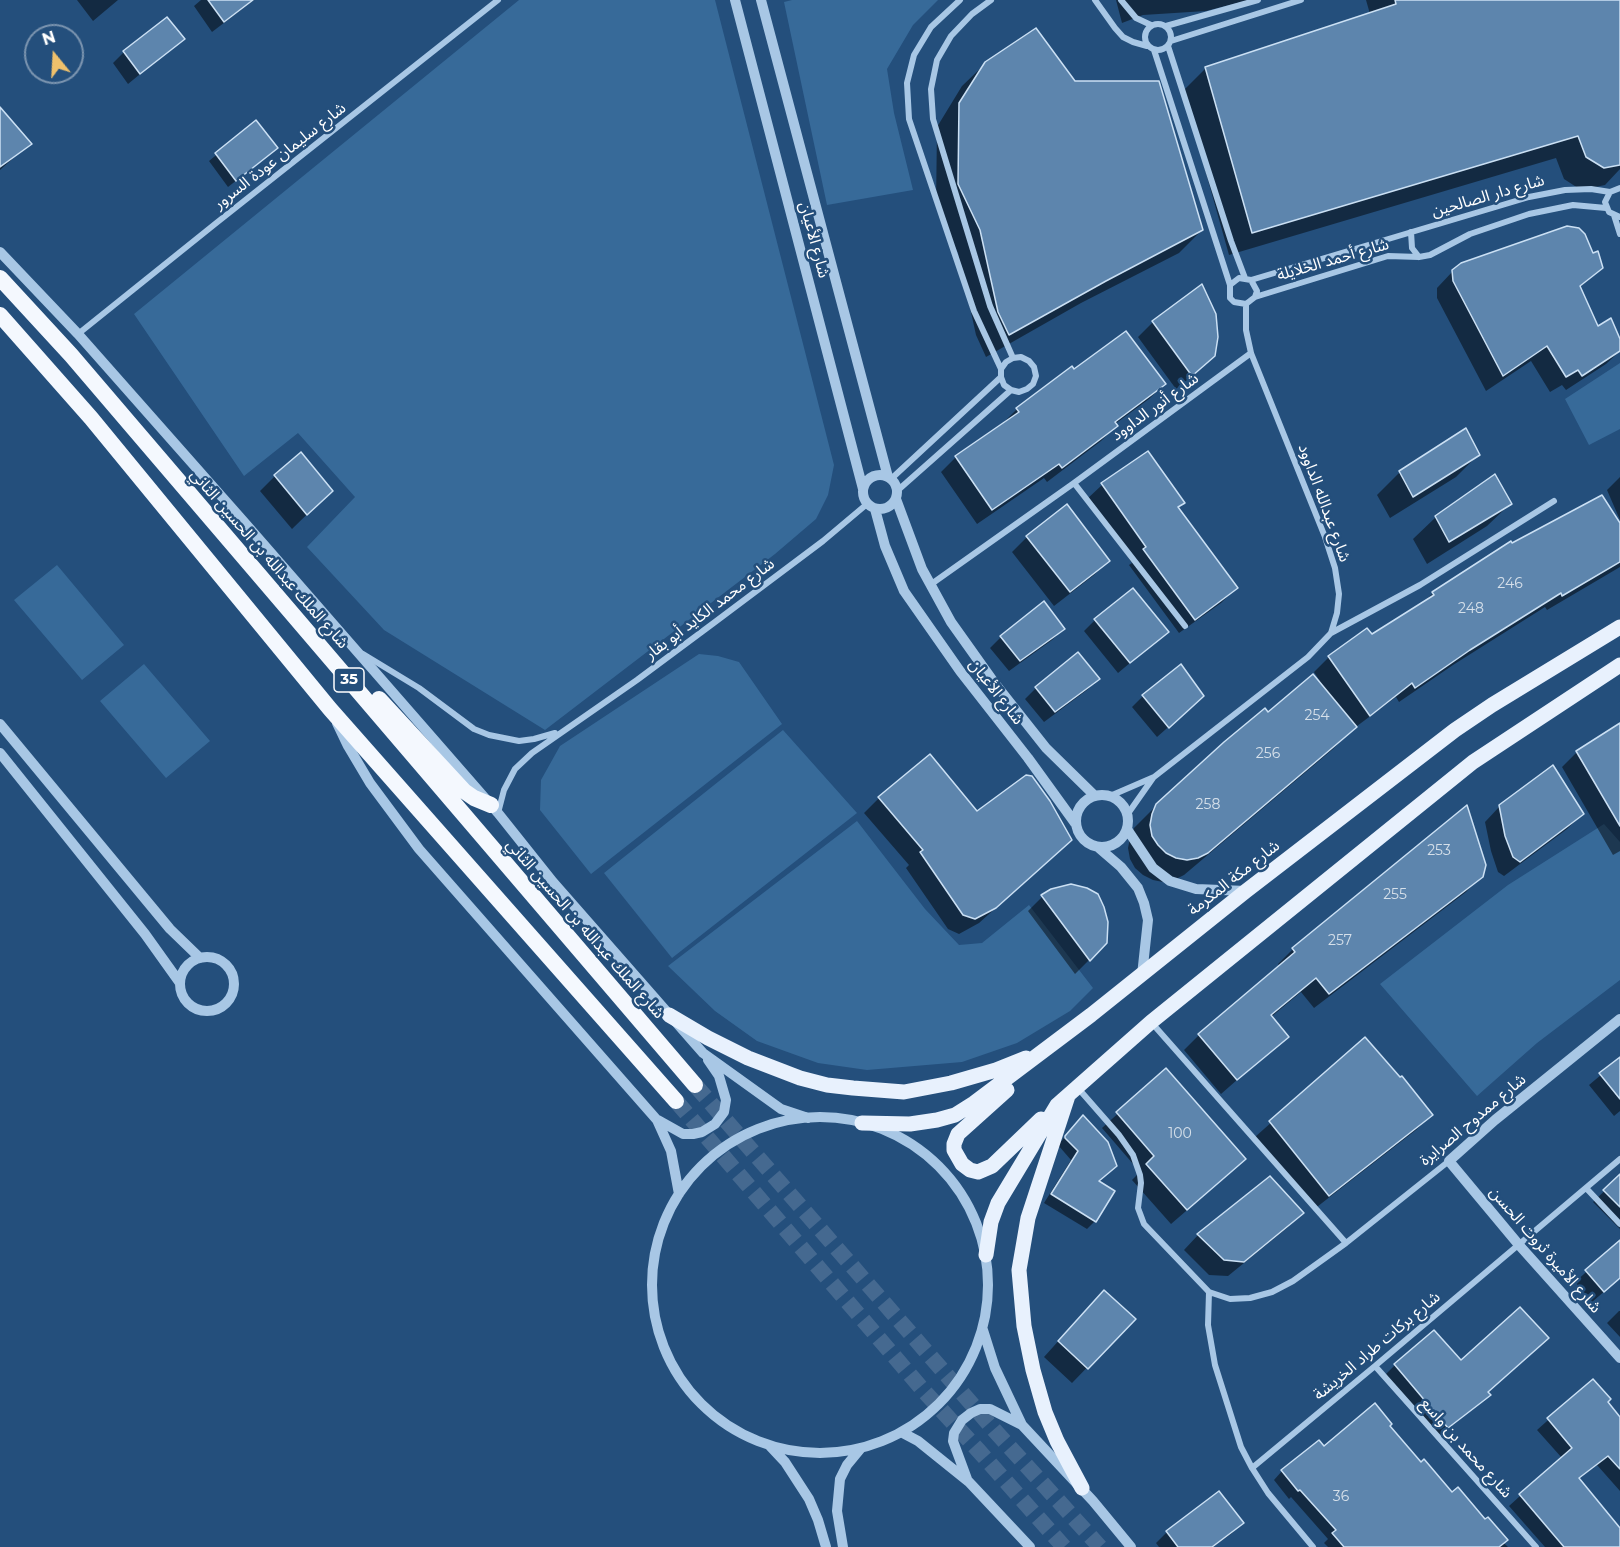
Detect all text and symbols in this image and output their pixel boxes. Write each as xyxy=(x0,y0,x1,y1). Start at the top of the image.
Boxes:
north arrow xyxy=(24,24,84,84)
text: N xyxy=(40,27,58,49)
street label: شارع سليمان عودة السرور xyxy=(210,98,350,214)
street label: شارع دار الصالحين xyxy=(1429,171,1547,221)
street label: شارع الأعيان xyxy=(795,200,833,280)
street label: شارع أحمد الخلايلة xyxy=(1275,235,1391,285)
street label: شارع أنور الداوود xyxy=(1108,369,1202,445)
street label: شارع عبدالله الداوود xyxy=(1294,441,1354,565)
street label: شارع الملك عبدالله بن الحسين الثاني xyxy=(186,465,352,653)
street label: شارع محمد الكايد أبو بقار xyxy=(642,554,778,664)
house number: 246 xyxy=(1497,576,1523,592)
house number: 248 xyxy=(1458,601,1484,617)
street label: شارع الأعيان xyxy=(964,655,1028,729)
road number: 35 xyxy=(334,668,364,692)
house number: 254 xyxy=(1304,708,1330,724)
house number: 256 xyxy=(1256,746,1280,762)
house number: 258 xyxy=(1196,797,1220,813)
street label: شارع الملك عبدالله بن الحسين الثاني xyxy=(502,835,668,1023)
street label: شارع مكة المكرمة xyxy=(1184,836,1284,920)
house number: 253 xyxy=(1427,843,1451,859)
house number: 255 xyxy=(1383,887,1407,903)
house number: 257 xyxy=(1328,933,1352,949)
street label: شارع ممدوح الصرايرة xyxy=(1416,1070,1530,1170)
house number: 100 xyxy=(1168,1126,1192,1142)
street label: شارع الأميرة ثروت الحسن xyxy=(1485,1183,1605,1317)
street label: شارع بركات طراد الخريشة xyxy=(1310,1287,1444,1405)
street label: شارع محمد بن واسع xyxy=(1416,1394,1516,1502)
house number: 36 xyxy=(1333,1489,1349,1505)

